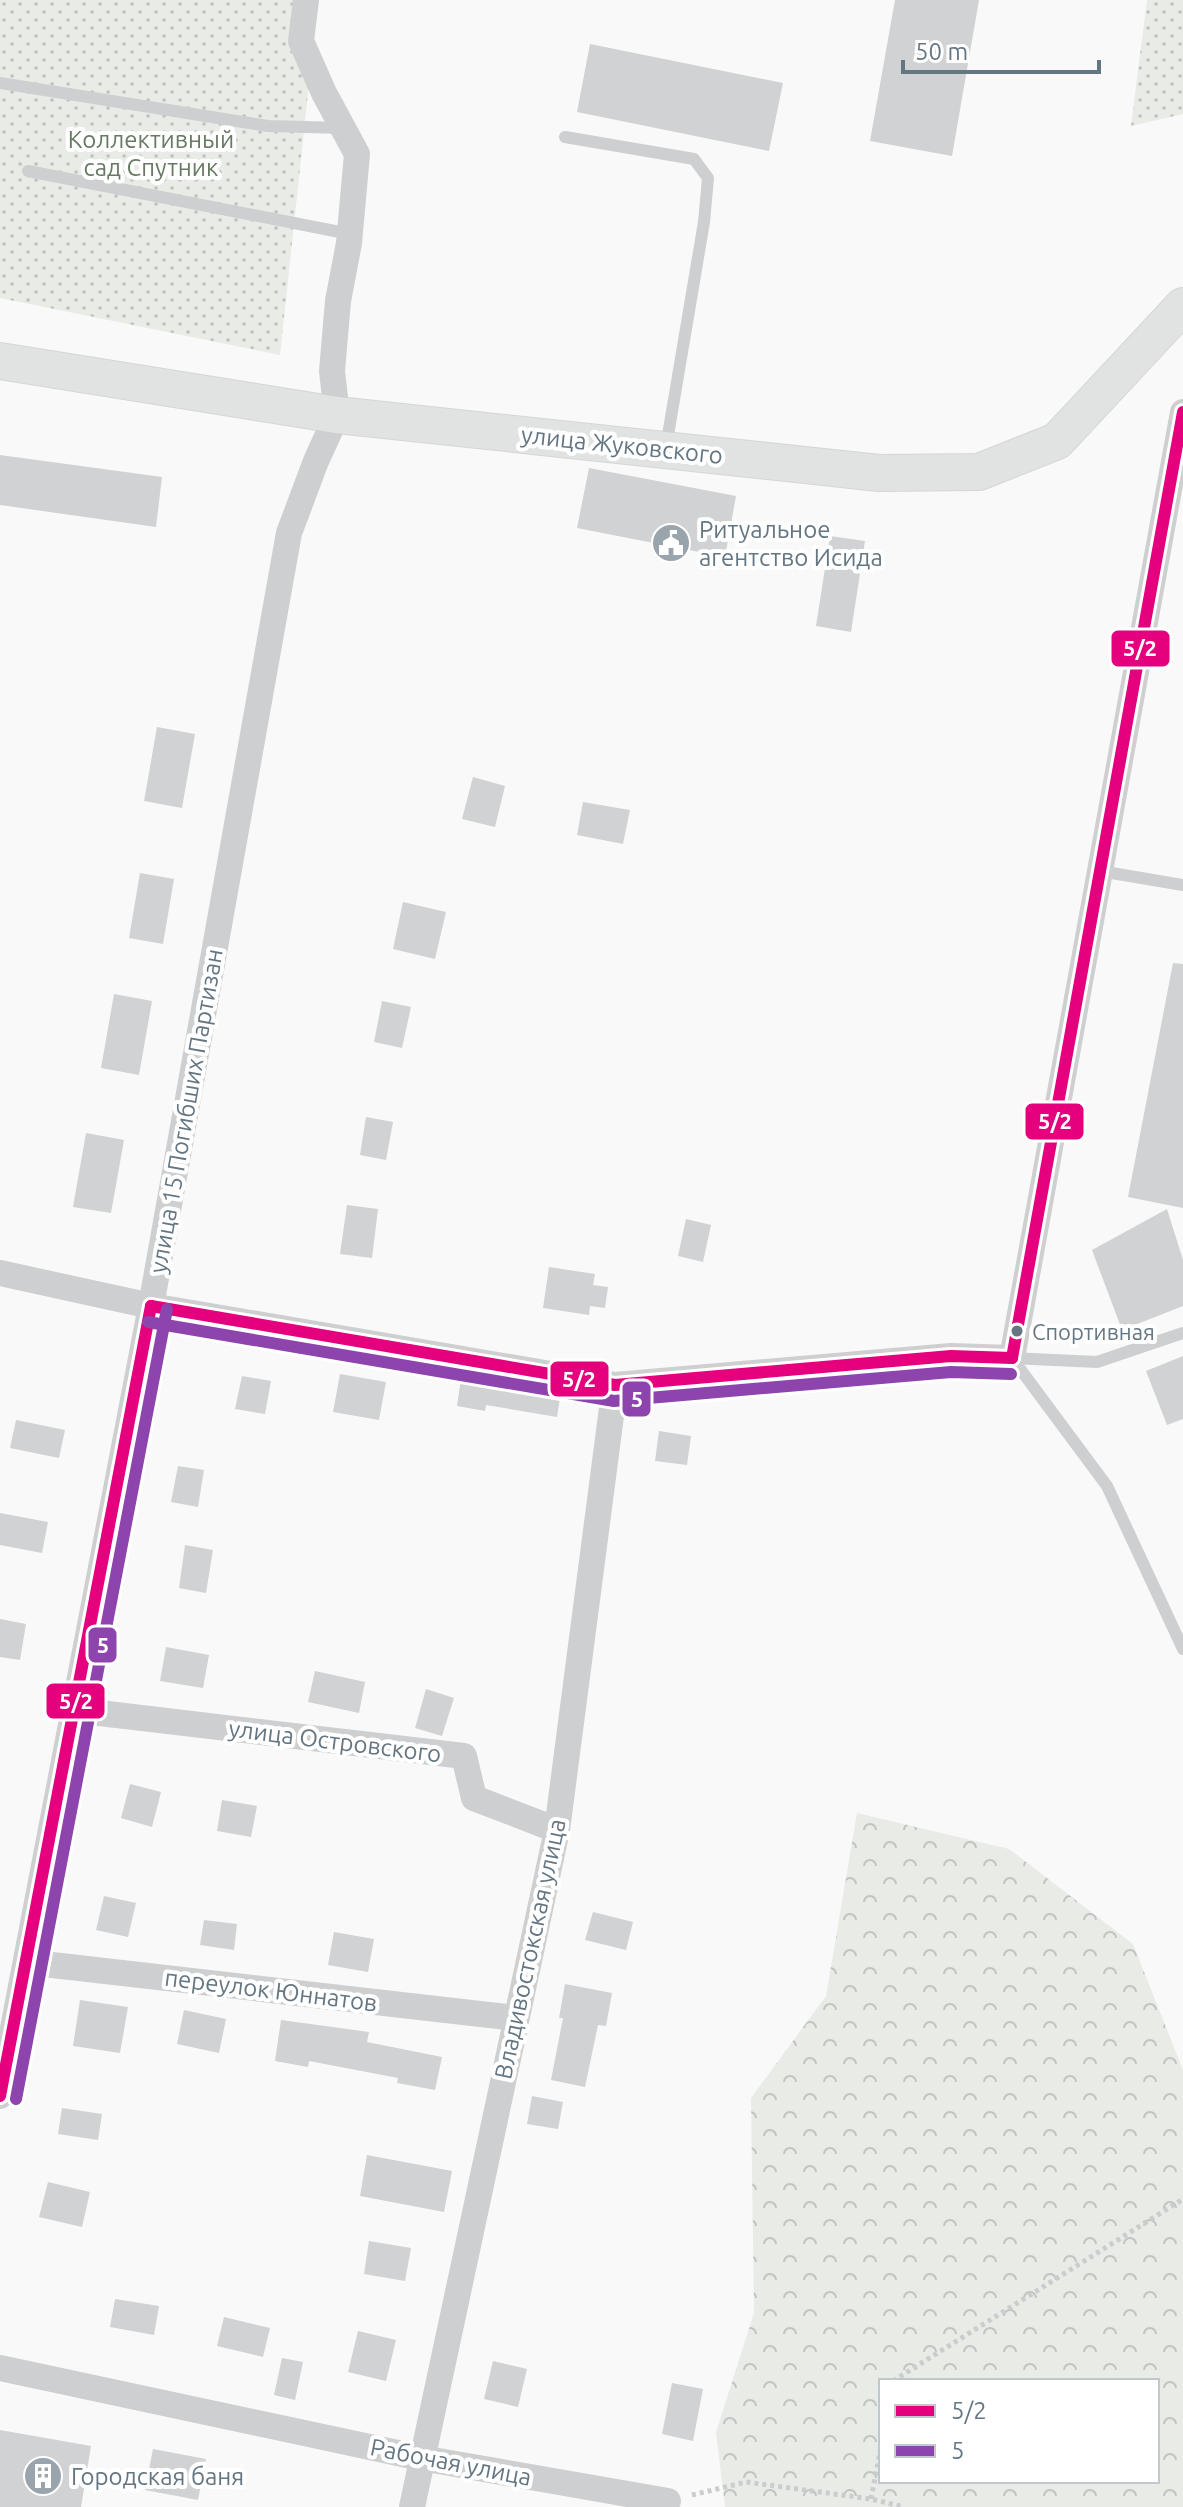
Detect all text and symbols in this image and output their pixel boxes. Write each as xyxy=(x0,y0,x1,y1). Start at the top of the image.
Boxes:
scale bar xyxy=(903,24,1099,74)
text: 50 m xyxy=(915,38,968,65)
park label: Коллективный сад Спутник xyxy=(68,126,234,181)
street label: улица Жуковского xyxy=(520,421,724,469)
place label: Ритуальное агентство Исида xyxy=(699,516,883,571)
public building icon: Ритуальное агентство Исида xyxy=(650,522,692,564)
line badge: 5/2 xyxy=(1110,629,1171,668)
text: 5/2 xyxy=(1123,635,1157,660)
street label: улица 15 Погибших Партизан xyxy=(144,947,228,1275)
line badge: 5/2 xyxy=(1024,1102,1085,1141)
text: 5/2 xyxy=(1038,1108,1072,1133)
place label: Спортивная xyxy=(1032,1319,1155,1344)
marker: Спортивная xyxy=(1009,1323,1025,1339)
line badge: 5/2 xyxy=(549,1360,610,1398)
text: 5/2 xyxy=(562,1366,596,1391)
line badge: 5 xyxy=(621,1380,652,1418)
text: 5 xyxy=(631,1386,643,1411)
line badge: 5 xyxy=(87,1626,118,1664)
text: 5 xyxy=(97,1632,109,1657)
line badge: 5/2 xyxy=(45,1682,106,1720)
text: 5/2 xyxy=(59,1688,93,1713)
street label: улица Островского xyxy=(227,1715,443,1767)
street label: Владивостокская улица xyxy=(489,1816,571,2082)
street label: переулок Юннатов xyxy=(163,1964,379,2016)
legend xyxy=(879,2379,1159,2483)
text: 5/2 xyxy=(951,2397,987,2424)
street label: Рабочая улица xyxy=(368,2433,534,2491)
text: 5 xyxy=(951,2437,965,2464)
building icon: Городская баня xyxy=(22,2455,64,2497)
place label: Городская баня xyxy=(71,2463,244,2490)

